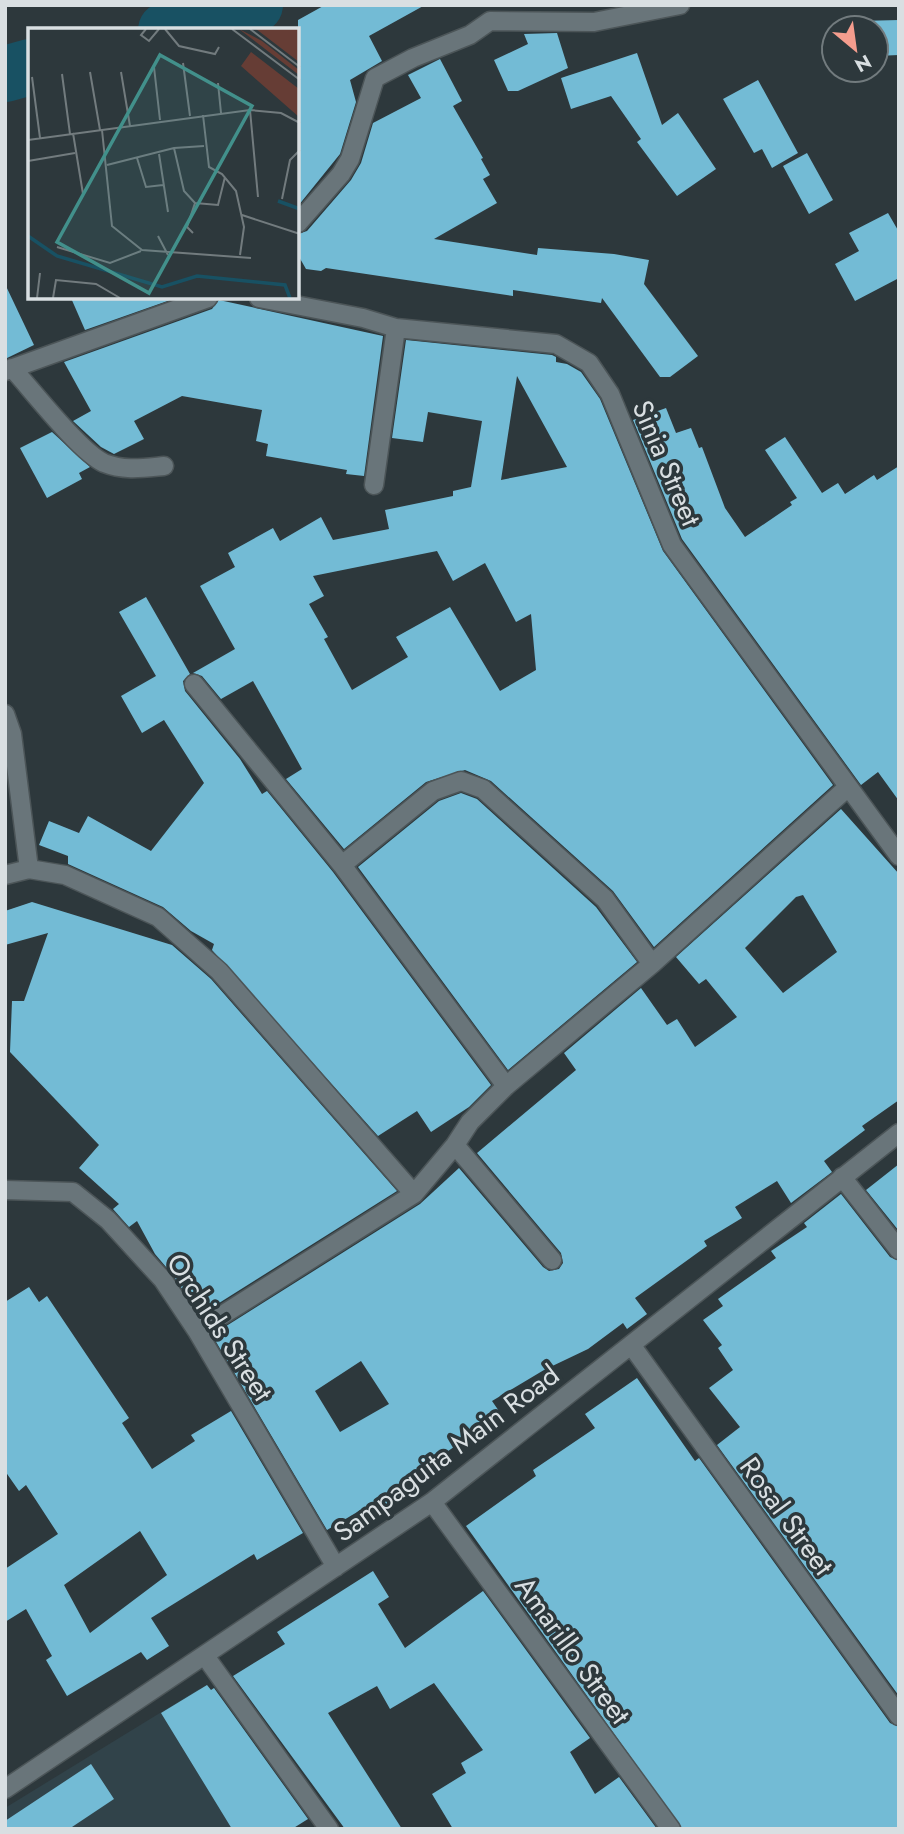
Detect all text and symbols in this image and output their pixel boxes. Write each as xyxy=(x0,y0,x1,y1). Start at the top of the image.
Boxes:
north arrow xyxy=(820,14,890,84)
inset map xyxy=(28,28,299,299)
text: N xyxy=(850,48,876,79)
street label: Sinia Street xyxy=(622,394,712,533)
street label: Orchids Street xyxy=(156,1245,283,1410)
street label: Sampaguita Main Road xyxy=(325,1355,568,1552)
street label: Rosal Street xyxy=(730,1449,844,1584)
street label: Amarillo Street xyxy=(505,1568,640,1733)

